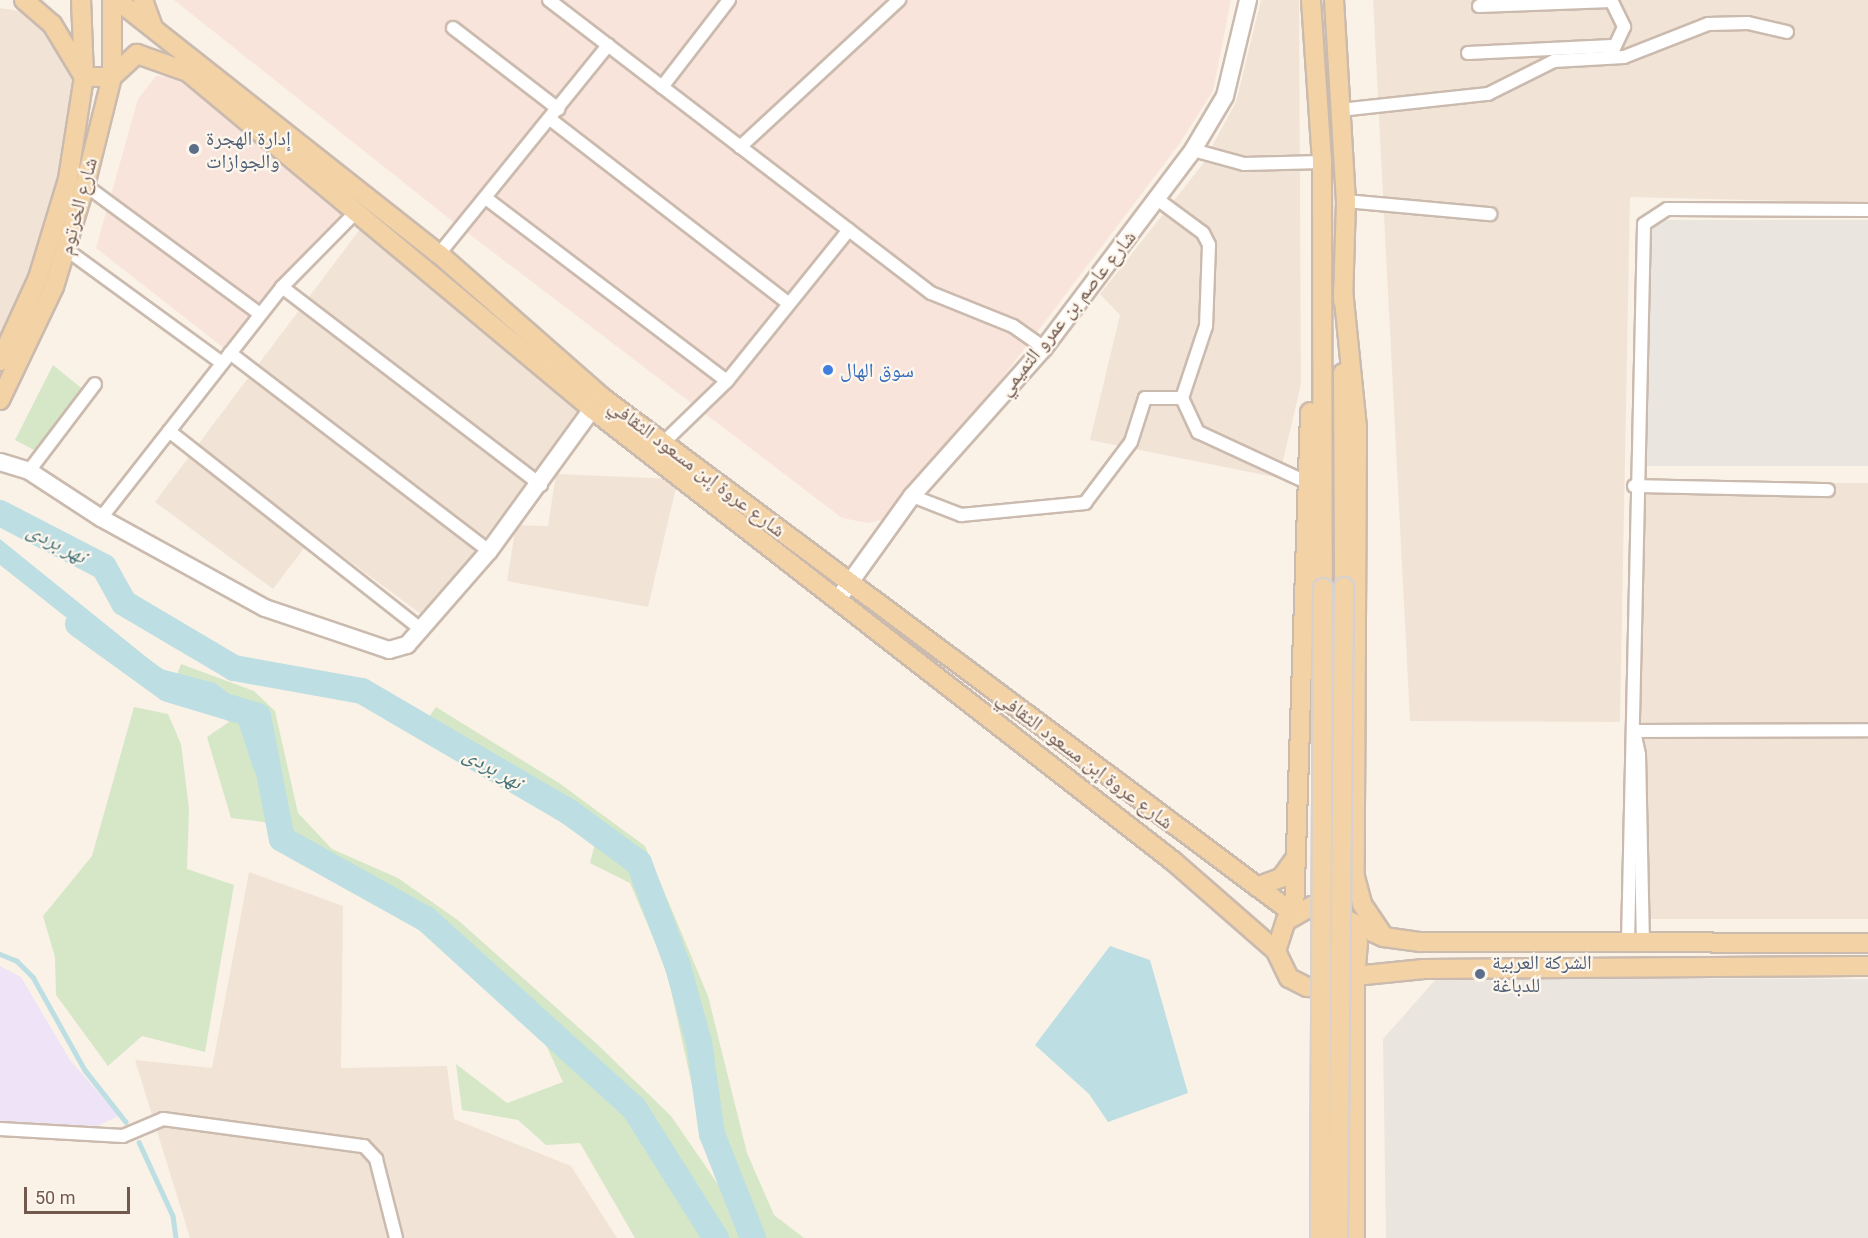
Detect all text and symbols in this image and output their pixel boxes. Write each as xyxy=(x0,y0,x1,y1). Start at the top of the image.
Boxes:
place label: إدارة الهجرة والجوازات xyxy=(206,126,291,173)
marker: إدارة الهجرة والجوازات xyxy=(187,142,201,156)
street label: شارع الخرتوم xyxy=(54,155,102,257)
street label: شارع عاصم بن عمرو التميمي xyxy=(993,225,1141,401)
place label: سوق الهال xyxy=(840,358,914,382)
marker: سوق الهال xyxy=(821,363,835,377)
street label: شارع عروة إبن مسعود الثقافي xyxy=(604,394,790,542)
water label: نهر بردى xyxy=(23,517,91,569)
street label: شارع عروة إبن مسعود الثقافي xyxy=(992,686,1178,834)
water label: نهر بردى xyxy=(459,741,527,795)
place label: الشركة العربية للدباغة xyxy=(1492,951,1592,998)
marker: الشركة العربية للدباغة xyxy=(1473,967,1487,981)
scale bar xyxy=(27,1175,134,1213)
text: 50 m xyxy=(35,1187,75,1208)

